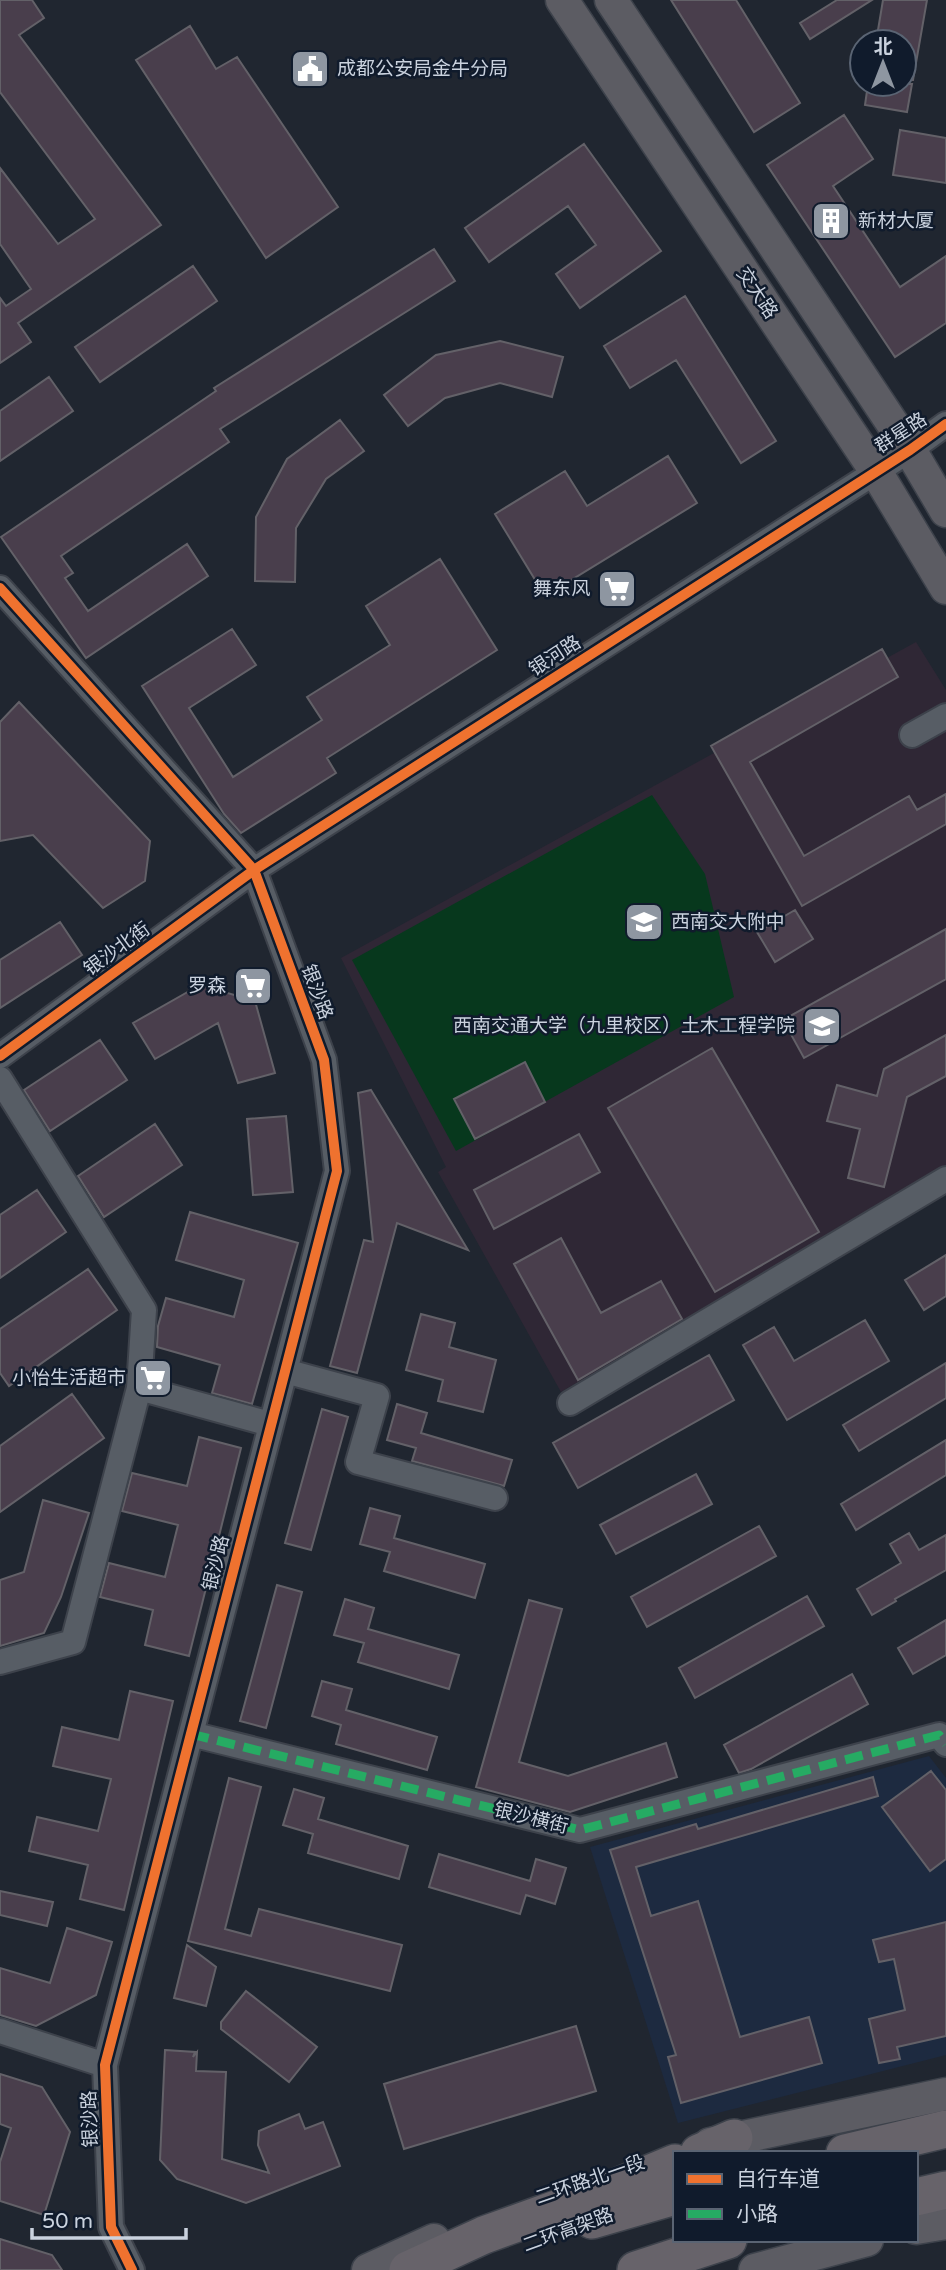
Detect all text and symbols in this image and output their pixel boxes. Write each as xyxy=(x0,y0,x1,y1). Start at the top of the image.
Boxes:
north arrow xyxy=(848,28,918,98)
text: 北 xyxy=(873,36,893,58)
public building icon: 成都公安局金牛分局 xyxy=(289,48,331,90)
place label: 成都公安局金牛分局 xyxy=(337,58,508,80)
building icon: 新材大厦 xyxy=(810,200,852,242)
place label: 新材大厦 xyxy=(858,210,934,232)
street label: 交大路 xyxy=(732,263,782,323)
street label: 群星路 xyxy=(871,408,931,458)
supermarket icon: 舞东风 xyxy=(596,568,638,610)
place label: 舞东风 xyxy=(533,578,590,600)
street label: 银河路 xyxy=(525,631,585,681)
school or university icon: 西南交大附中 xyxy=(623,901,665,943)
place label: 西南交大附中 xyxy=(671,911,785,933)
street label: 银沙北街 xyxy=(80,918,154,980)
street label: 银沙路 xyxy=(297,961,337,1023)
supermarket icon: 罗森 xyxy=(232,965,274,1007)
place label: 罗森 xyxy=(188,975,226,997)
school or university icon: 西南交通大学（九里校区）土木工程学院 xyxy=(801,1005,843,1047)
place label: 西南交通大学（九里校区）土木工程学院 xyxy=(453,1015,795,1037)
supermarket icon: 小怡生活超市 xyxy=(132,1357,174,1399)
place label: 小怡生活超市 xyxy=(12,1367,126,1389)
street label: 银沙路 xyxy=(198,1533,234,1593)
street label: 银沙横街 xyxy=(491,1798,571,1838)
street label: 银沙路 xyxy=(78,2090,102,2148)
street label: 二环路北一段 xyxy=(533,2151,647,2209)
legend xyxy=(673,2151,918,2242)
text: 自行车道 xyxy=(736,2167,820,2192)
scale bar xyxy=(32,2196,186,2240)
text: 小路 xyxy=(736,2202,778,2227)
street label: 二环高架路 xyxy=(520,2203,616,2257)
text: 50 m xyxy=(42,2209,93,2234)

